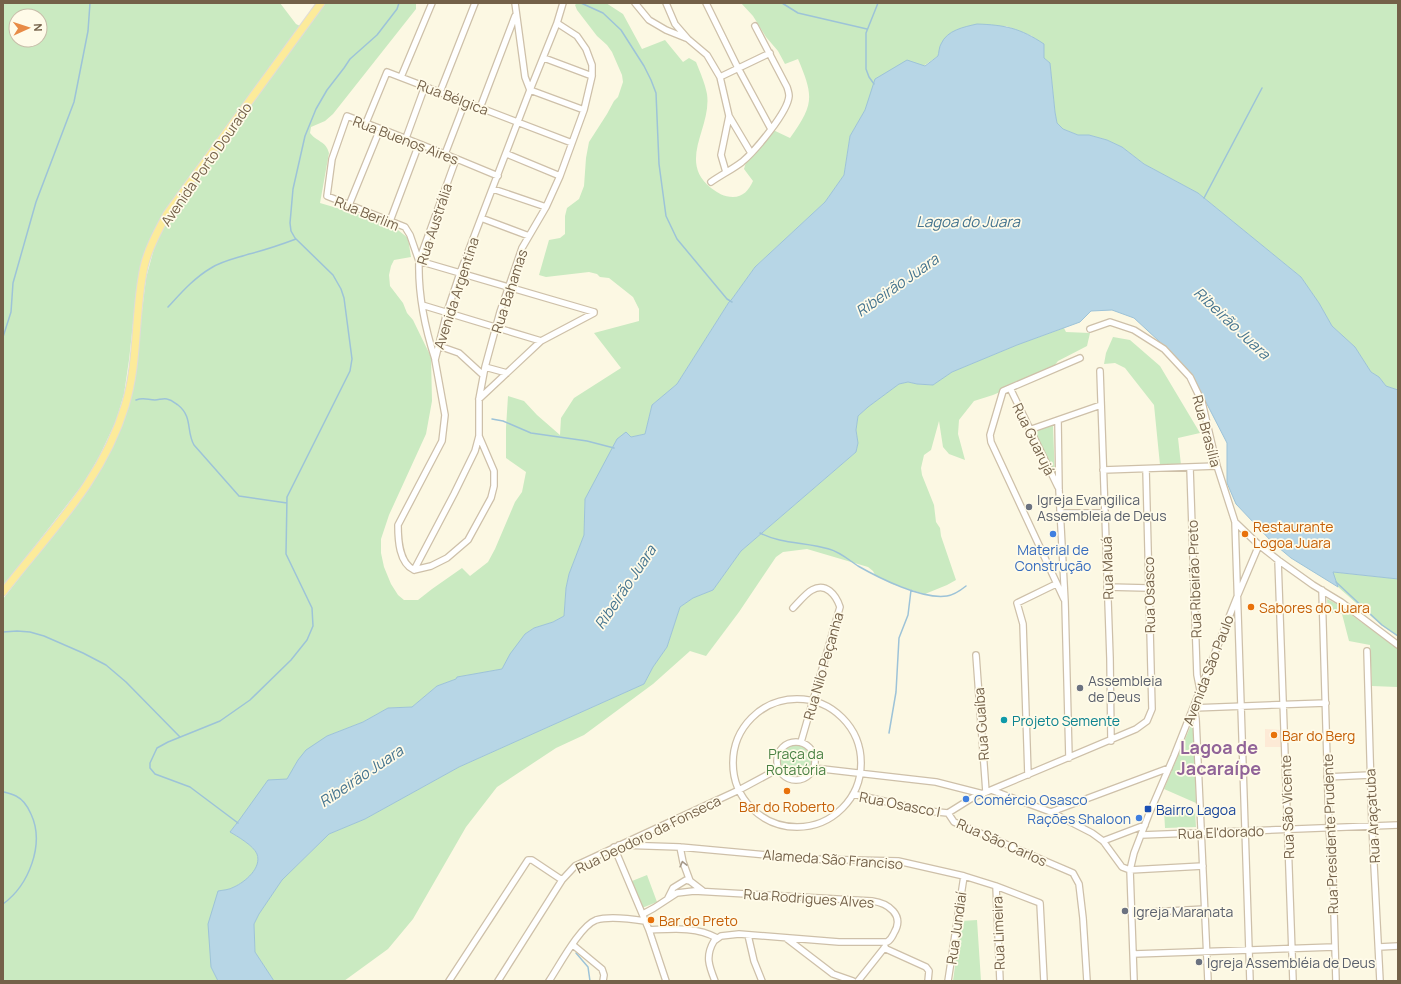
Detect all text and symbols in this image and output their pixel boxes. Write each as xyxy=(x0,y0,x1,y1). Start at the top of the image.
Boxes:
north arrow xyxy=(8,8,48,48)
text: N xyxy=(31,23,46,32)
street label: Rua Bélgica xyxy=(415,75,491,119)
street label: Avenida Porto Dourado xyxy=(156,98,256,230)
street label: Rua Buenos Aires xyxy=(350,111,462,169)
street label: Rua Austrália xyxy=(412,181,456,267)
street label: Rua Berlim xyxy=(332,191,402,235)
water label: Lagoa do Juara xyxy=(916,211,1020,232)
street label: Avenida Argentina xyxy=(429,235,483,351)
street label: Rua Bahamas xyxy=(486,247,532,335)
water label: Ribeirão Juara xyxy=(851,248,943,321)
water label: Ribeirão Juara xyxy=(1189,282,1275,364)
street label: Rua Brasília xyxy=(1188,393,1226,469)
street label: Rua Guarujá xyxy=(1008,400,1060,478)
place label: Igreja Evangilica Assembleia de Deus xyxy=(1037,490,1167,525)
marker: Igreja Evangilica Assembleia de Deus xyxy=(1024,502,1034,512)
place label: Restaurante Logoa Juara xyxy=(1253,517,1333,552)
street label: Rua Ribeirão Preto xyxy=(1182,520,1206,638)
marker: Material de Construção xyxy=(1048,529,1058,539)
marker: Restaurante Logoa Juara xyxy=(1240,529,1250,539)
street label: Rua Mauá xyxy=(1096,536,1118,600)
water label: Ribeirão Juara xyxy=(589,540,661,633)
place label: Material de Construção xyxy=(1015,540,1091,575)
street label: Rua Osasco xyxy=(1139,557,1159,633)
place label: Sabores do Juara xyxy=(1259,598,1370,617)
marker: Sabores do Juara xyxy=(1246,602,1256,612)
street label: Rua Nilo Peçanha xyxy=(799,610,847,722)
street label: Avenida São Paulo xyxy=(1178,612,1238,728)
place label: Assembleia de Deus xyxy=(1088,671,1162,706)
marker: Assembleia de Deus xyxy=(1075,683,1085,693)
street label: Rua Guaíba xyxy=(969,687,993,761)
place label: Projeto Semente xyxy=(1012,711,1120,730)
marker: Projeto Semente xyxy=(999,715,1009,725)
place label: Bar do Berg xyxy=(1282,726,1355,745)
marker: Bar do Berg xyxy=(1269,730,1279,740)
district label: Lagoa de Jacaraípe xyxy=(1177,735,1261,780)
water label: Ribeirão Juara xyxy=(315,740,408,812)
park label: Praça da Rotatória xyxy=(766,744,826,779)
street label: Rua Presidente Prudente xyxy=(1318,753,1342,915)
street label: Rua São Vicente xyxy=(1276,755,1298,859)
street label: Rua Araçatuba xyxy=(1360,768,1384,864)
marker: Bar do Roberto xyxy=(782,786,792,796)
street label: Rua Osasco I xyxy=(858,787,942,821)
place label: Comércio Osasco xyxy=(974,790,1088,809)
street label: Rua Deodoro da Fonseca xyxy=(572,791,724,877)
marker: Comércio Osasco xyxy=(961,794,971,804)
place label: Bar do Roberto xyxy=(739,797,835,816)
place label: Bairro Lagoa xyxy=(1156,800,1236,819)
marker: Bairro Lagoa xyxy=(1143,804,1153,814)
place label: Rações Shaloon xyxy=(1027,809,1131,828)
marker: Rações Shaloon xyxy=(1134,813,1144,823)
street label: Rua São Carlos xyxy=(954,814,1050,870)
street label: Rua El'dorado xyxy=(1178,821,1264,843)
street label: Alameda São Franciso xyxy=(762,845,904,873)
one-way arrow xyxy=(680,861,688,867)
street label: Rua Rodrigues Alves xyxy=(743,884,875,912)
street label: Rua Jundiaí xyxy=(941,890,971,966)
street label: Rua Limeira xyxy=(987,896,1009,970)
place label: Igreja Maranata xyxy=(1133,902,1233,921)
marker: Igreja Maranata xyxy=(1120,906,1130,916)
place label: Bar do Preto xyxy=(659,911,738,930)
marker: Bar do Preto xyxy=(646,915,656,925)
place label: Igreja Assembléia de Deus xyxy=(1207,953,1375,972)
marker: Igreja Assembléia de Deus xyxy=(1194,957,1204,967)

